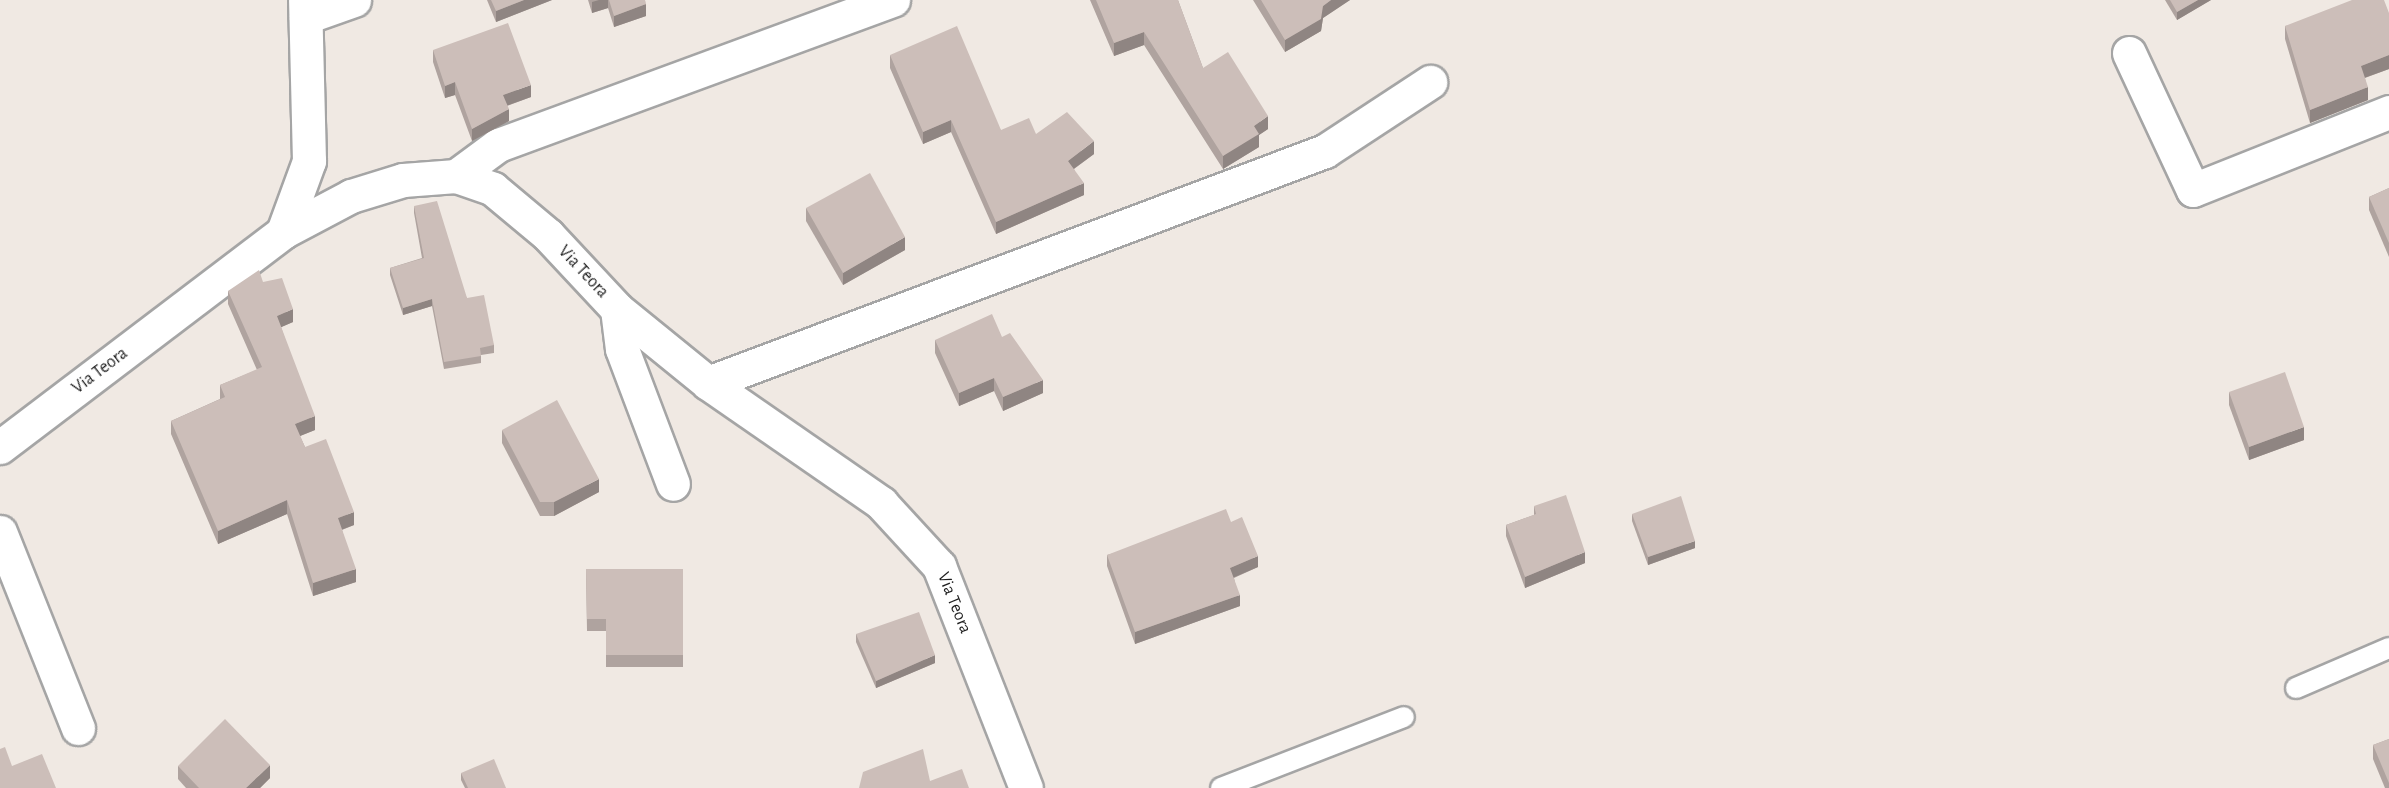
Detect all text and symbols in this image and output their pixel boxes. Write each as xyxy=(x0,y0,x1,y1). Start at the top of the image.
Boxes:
street label: Via Teora xyxy=(553,241,613,303)
street label: Via Teora xyxy=(68,343,132,399)
street label: Via Teora xyxy=(932,569,976,637)

